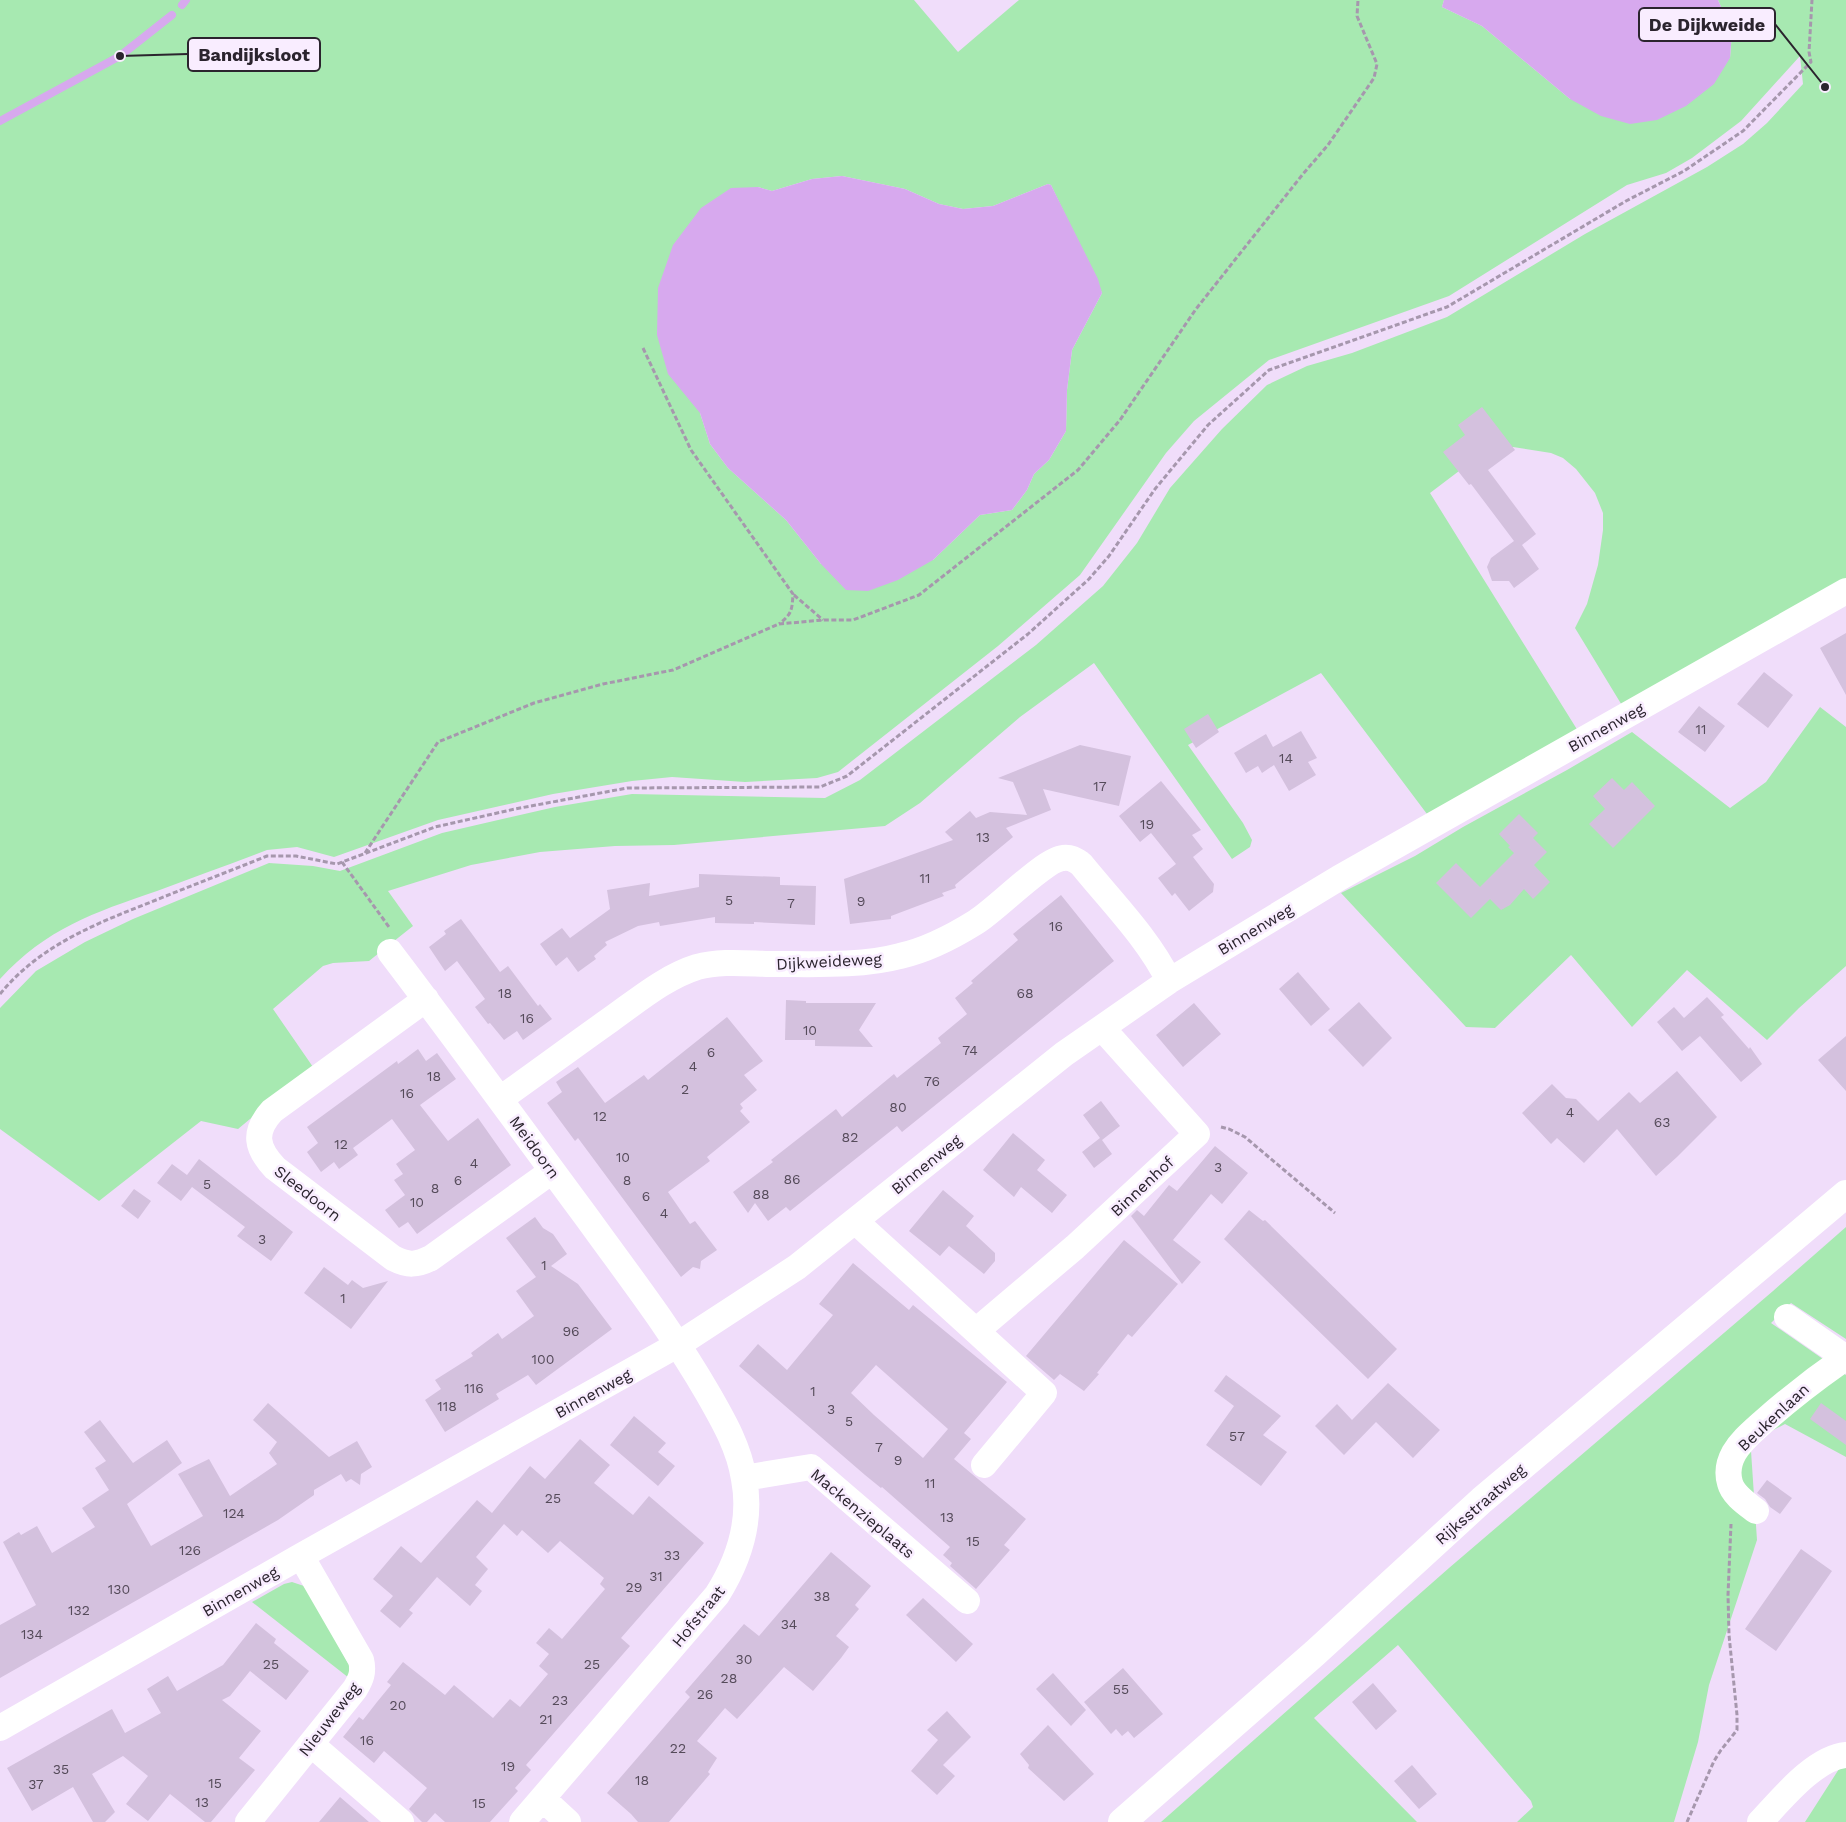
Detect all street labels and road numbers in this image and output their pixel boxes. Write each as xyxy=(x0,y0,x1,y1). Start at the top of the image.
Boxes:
street label: Binnenweg xyxy=(1565,698,1648,756)
street label: Binnenweg xyxy=(1214,899,1297,959)
street label: Dijkweideweg xyxy=(776,949,883,974)
street label: Meidoorn xyxy=(506,1112,564,1182)
street label: Binnenweg xyxy=(888,1130,965,1198)
street label: Binnenhof xyxy=(1107,1152,1178,1220)
street label: Sleedoorn xyxy=(271,1162,345,1225)
street label: Binnenweg xyxy=(552,1364,635,1422)
street label: Beukenlaan xyxy=(1734,1380,1813,1455)
street label: Rijksstraatweg xyxy=(1431,1460,1530,1549)
street label: Mackenzieplaats xyxy=(807,1465,918,1562)
street label: Binnenweg xyxy=(199,1562,282,1621)
street label: Hofstraat xyxy=(668,1582,729,1651)
street label: Nieuweweg xyxy=(295,1678,364,1760)

